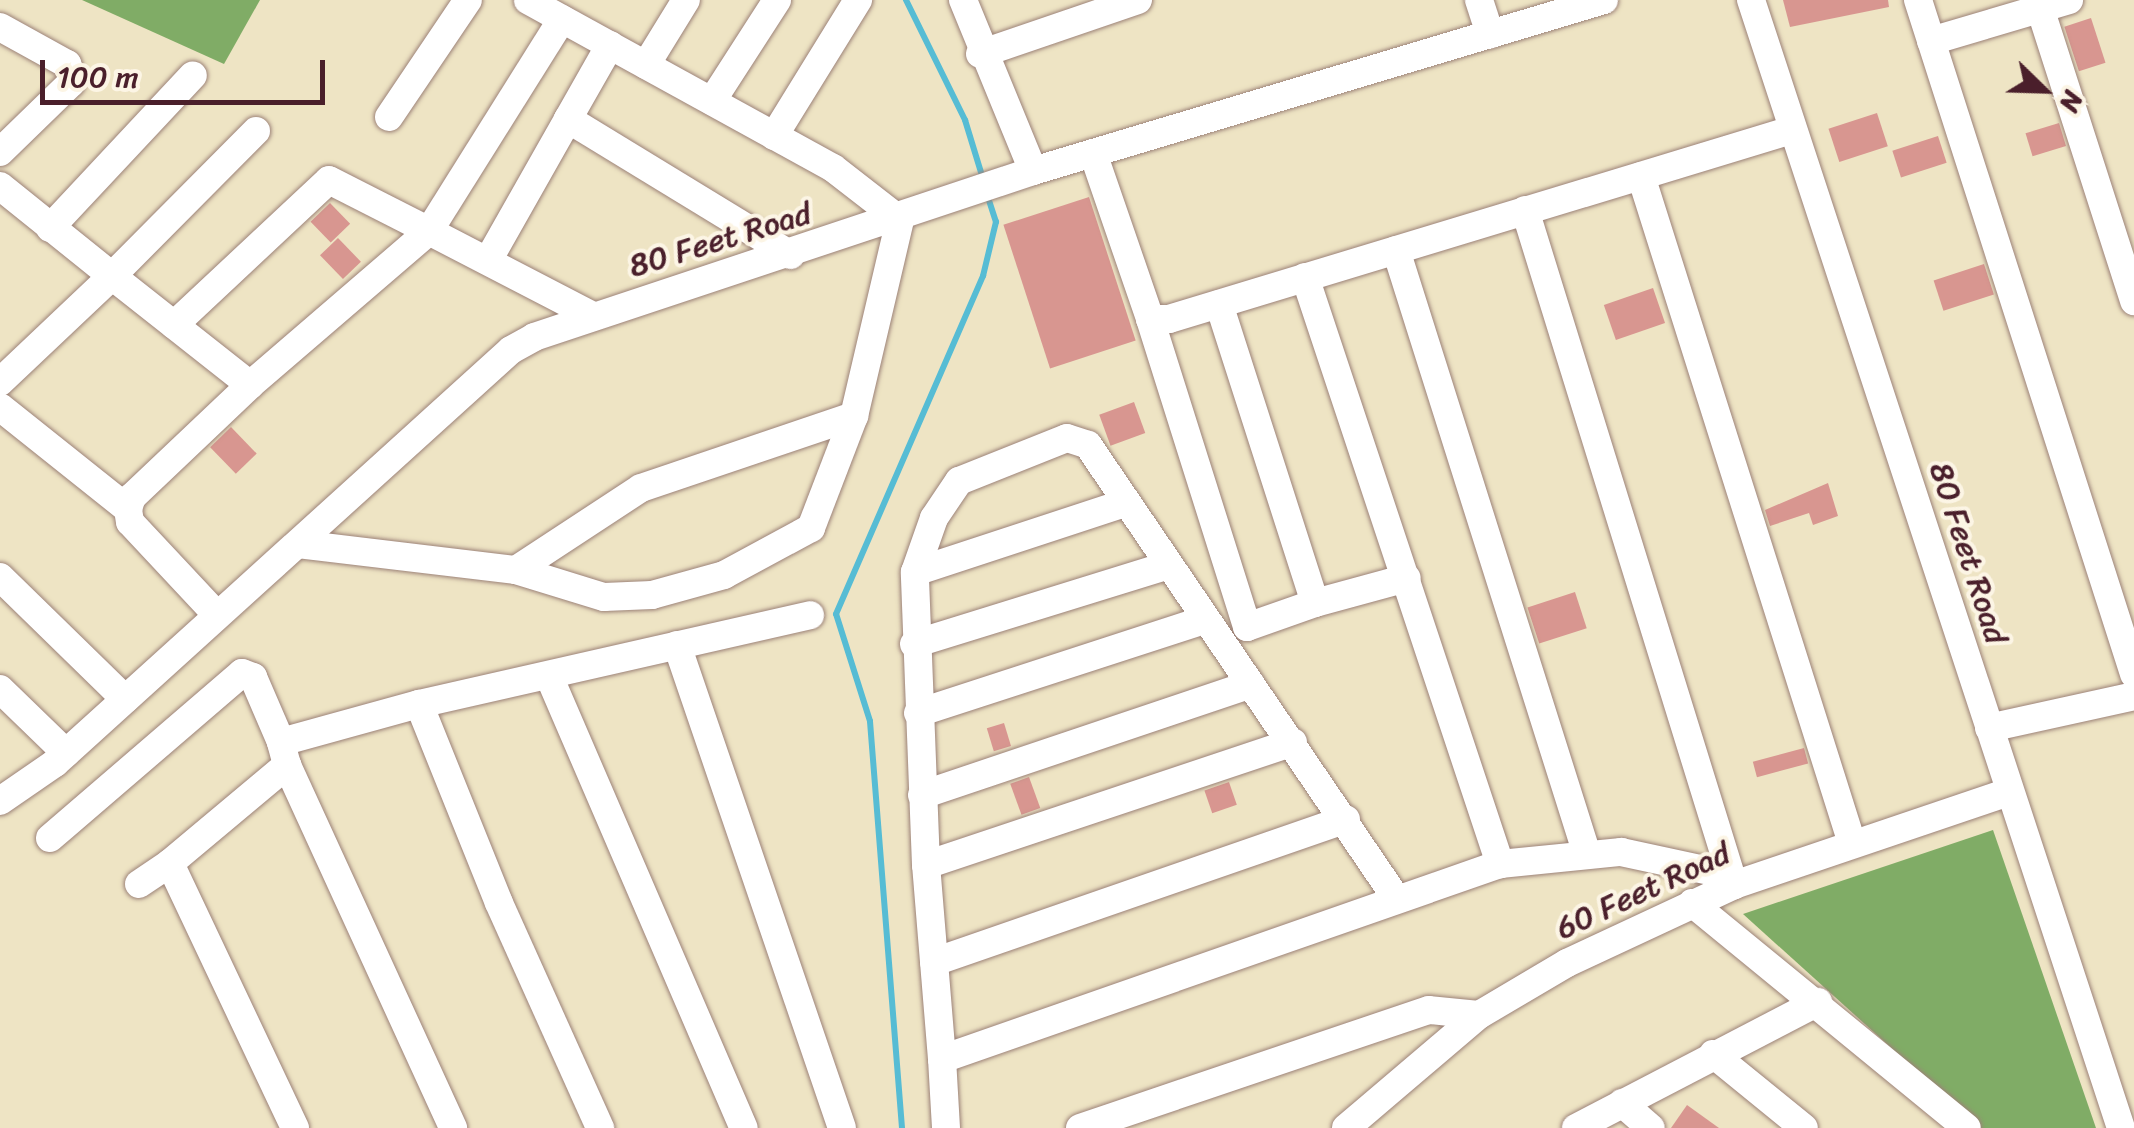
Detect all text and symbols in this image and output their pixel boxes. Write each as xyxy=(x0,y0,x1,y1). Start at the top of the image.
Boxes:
scale bar xyxy=(45,40,330,102)
north arrow xyxy=(1994,40,2094,140)
text: 100 m xyxy=(57,50,139,104)
text: N xyxy=(2046,83,2098,120)
street label: 80 Feet Road xyxy=(624,194,816,286)
street label: 80 Feet Road xyxy=(1921,457,2015,649)
street label: 60 Feet Road xyxy=(1550,834,1736,948)

